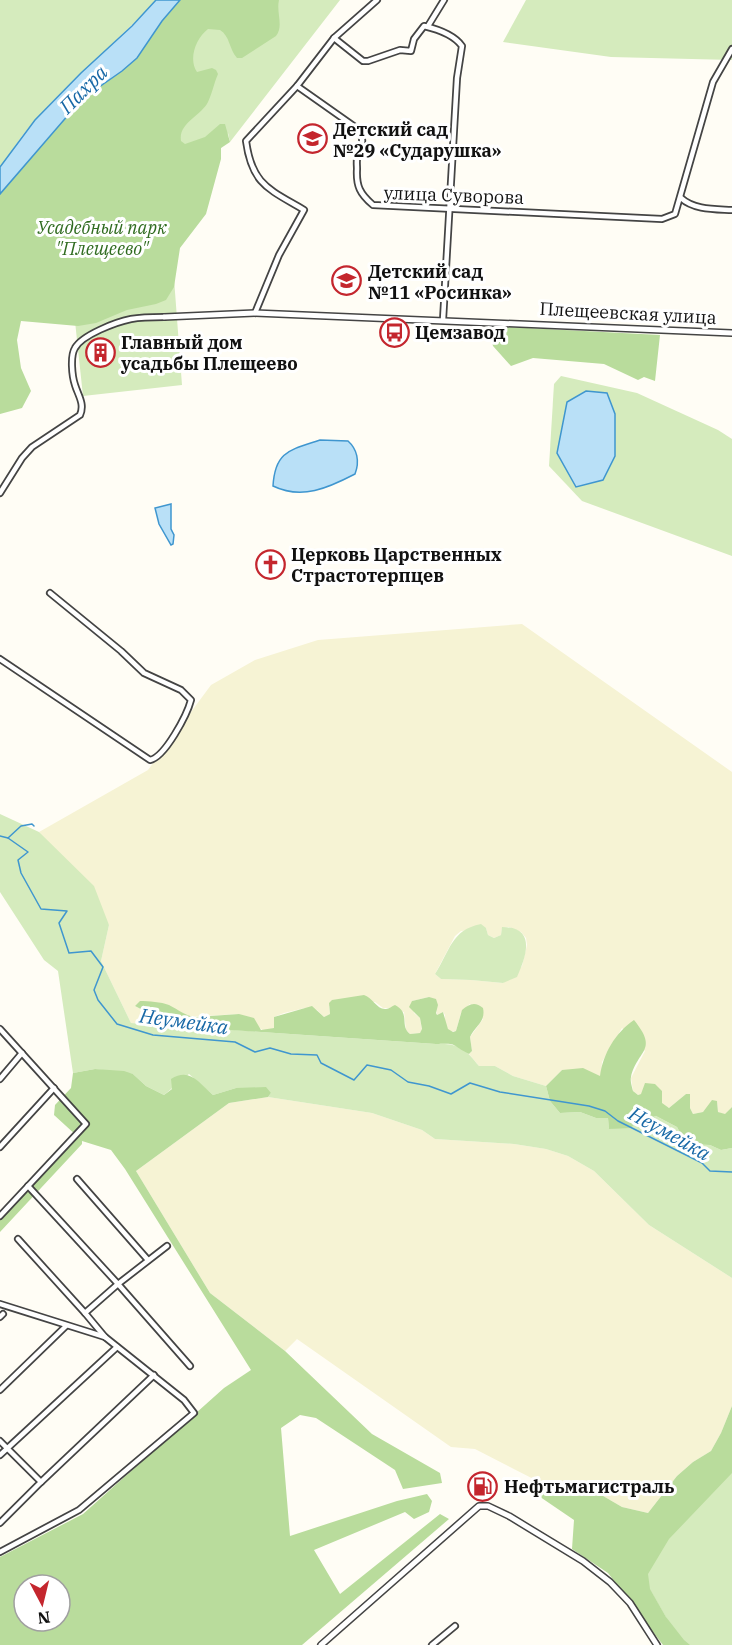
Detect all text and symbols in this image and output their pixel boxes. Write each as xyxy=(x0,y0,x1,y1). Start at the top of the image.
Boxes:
water label: Пахра xyxy=(52,59,113,120)
place label: Детский сад №29 «Сударушка» xyxy=(333,118,501,162)
school or university icon: Детский сад №29 «Сударушка» xyxy=(296,123,328,155)
street label: улица Суворова xyxy=(383,181,525,209)
park label: Усадебный парк "Плещеево" xyxy=(37,216,167,260)
place label: Детский сад №11 «Росинка» xyxy=(368,260,512,304)
school or university icon: Детский сад №11 «Росинка» xyxy=(331,265,363,297)
street label: Плещеевская улица xyxy=(539,297,717,329)
bus stop icon: Цемзавод xyxy=(378,316,410,348)
place label: Цемзавод xyxy=(415,321,506,344)
place label: Главный дом усадьбы Плещеево xyxy=(120,331,298,375)
building icon: Главный дом усадьбы Плещеево xyxy=(84,336,116,368)
place label: Церковь Царственных Страстотерпцев xyxy=(291,543,502,587)
church icon: Церковь Царственных Страстотерпцев xyxy=(254,548,286,580)
water label: Неумейка xyxy=(137,1001,230,1041)
water label: Неумейка xyxy=(624,1099,716,1166)
fuel station icon: Нефтьмагистраль xyxy=(467,1470,499,1502)
place label: Нефтьмагистраль xyxy=(504,1475,675,1498)
north arrow xyxy=(12,1573,72,1633)
text: N xyxy=(36,1607,51,1629)

